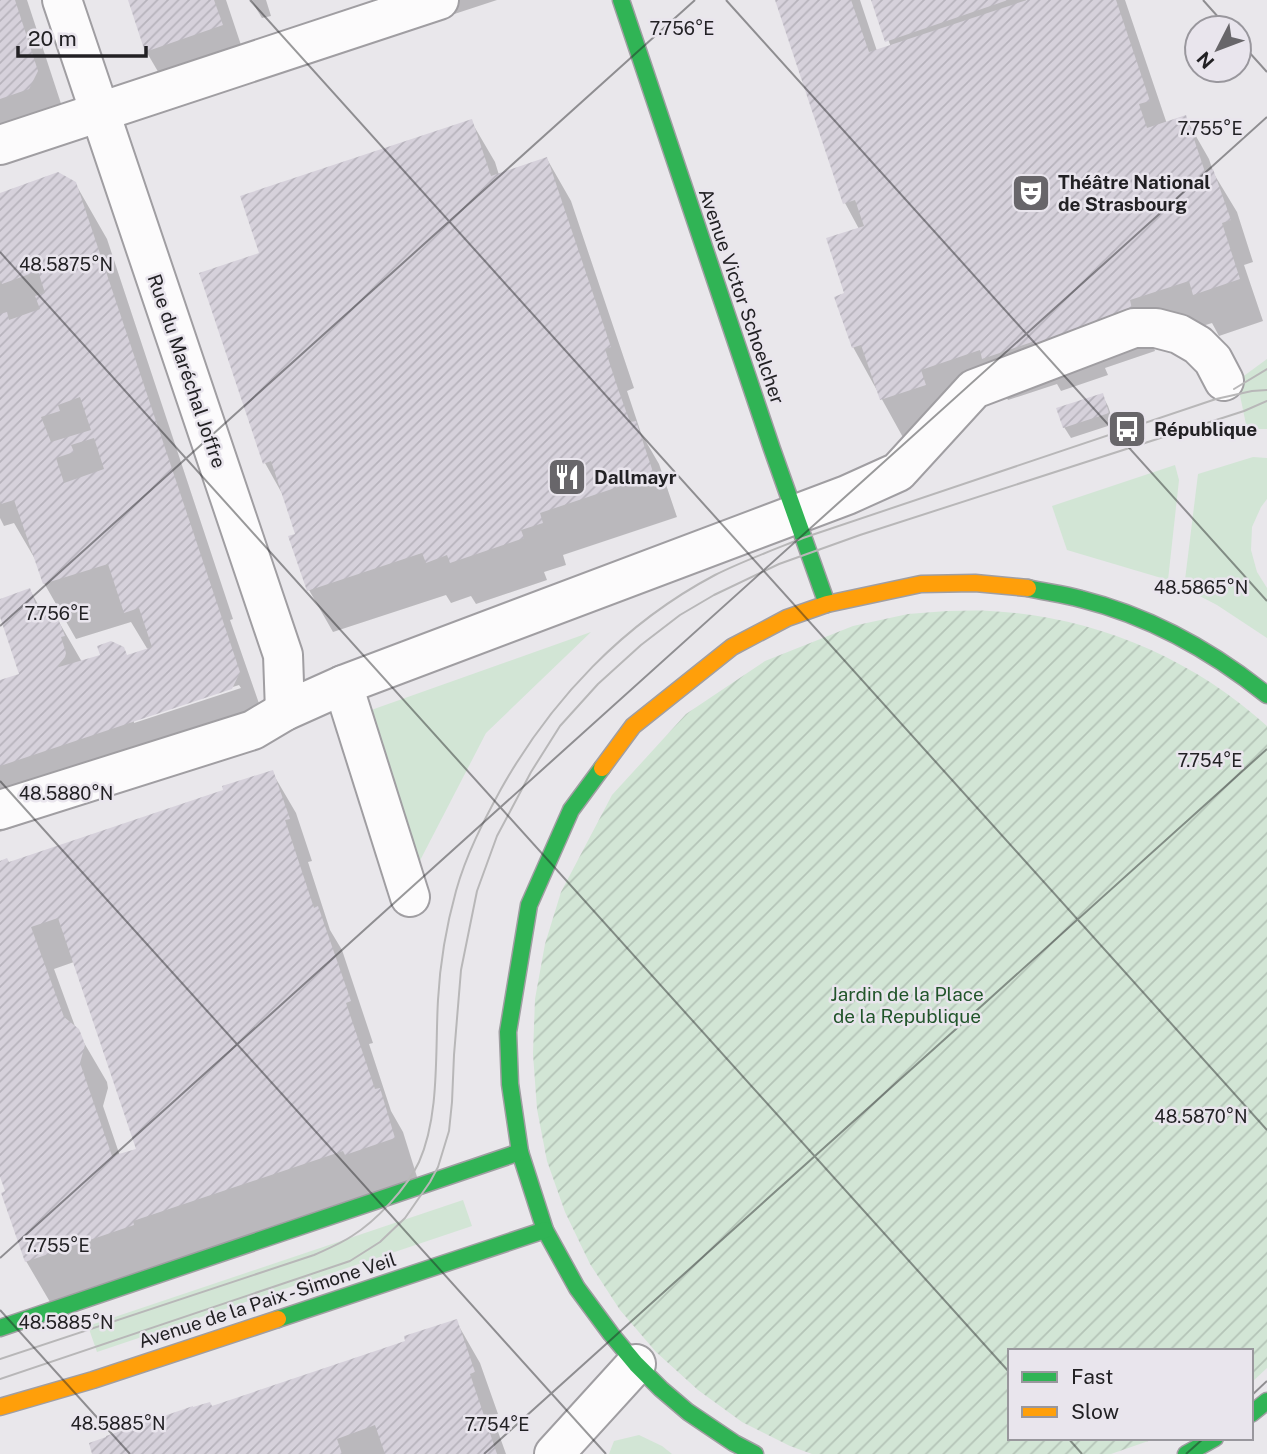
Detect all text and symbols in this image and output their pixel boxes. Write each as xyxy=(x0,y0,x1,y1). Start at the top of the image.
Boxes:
scale bar xyxy=(18,14,145,58)
north arrow xyxy=(1183,14,1253,84)
text: 7.756°E xyxy=(650,18,714,39)
text: 20 m xyxy=(28,26,77,51)
text: N xyxy=(1192,47,1219,73)
text: 7.755°E xyxy=(1177,118,1243,139)
place label: Théâtre National de Strasbourg xyxy=(1058,171,1211,215)
theatre icon: Théâtre National de Strasbourg xyxy=(1010,172,1052,214)
street label: Avenue Victor Schoelcher xyxy=(695,185,789,407)
text: 48.5875°N xyxy=(19,254,113,275)
street label: Rue du Maréchal Joffre xyxy=(143,271,231,471)
bus stop icon: République xyxy=(1106,408,1148,450)
place label: République xyxy=(1154,418,1257,440)
restaurant icon: Dallmayr xyxy=(546,456,588,498)
place label: Dallmayr xyxy=(594,466,677,488)
text: 48.5865°N xyxy=(1154,577,1248,598)
text: 7.756°E xyxy=(25,603,89,624)
text: 7.754°E xyxy=(1178,750,1242,771)
text: 48.5880°N xyxy=(19,783,113,804)
park label: Jardin de la Place de la Republique xyxy=(830,983,984,1027)
text: 48.5870°N xyxy=(1154,1106,1248,1127)
text: 7.755°E xyxy=(24,1235,90,1256)
street label: Avenue de la Paix - Simone Veil xyxy=(135,1248,399,1352)
text: 48.5885°N xyxy=(18,1312,114,1333)
legend xyxy=(1008,1349,1253,1440)
text: Fast xyxy=(1071,1364,1113,1389)
text: Slow xyxy=(1071,1399,1119,1424)
text: 48.5885°N xyxy=(70,1413,166,1434)
text: 7.754°E xyxy=(465,1414,529,1435)

